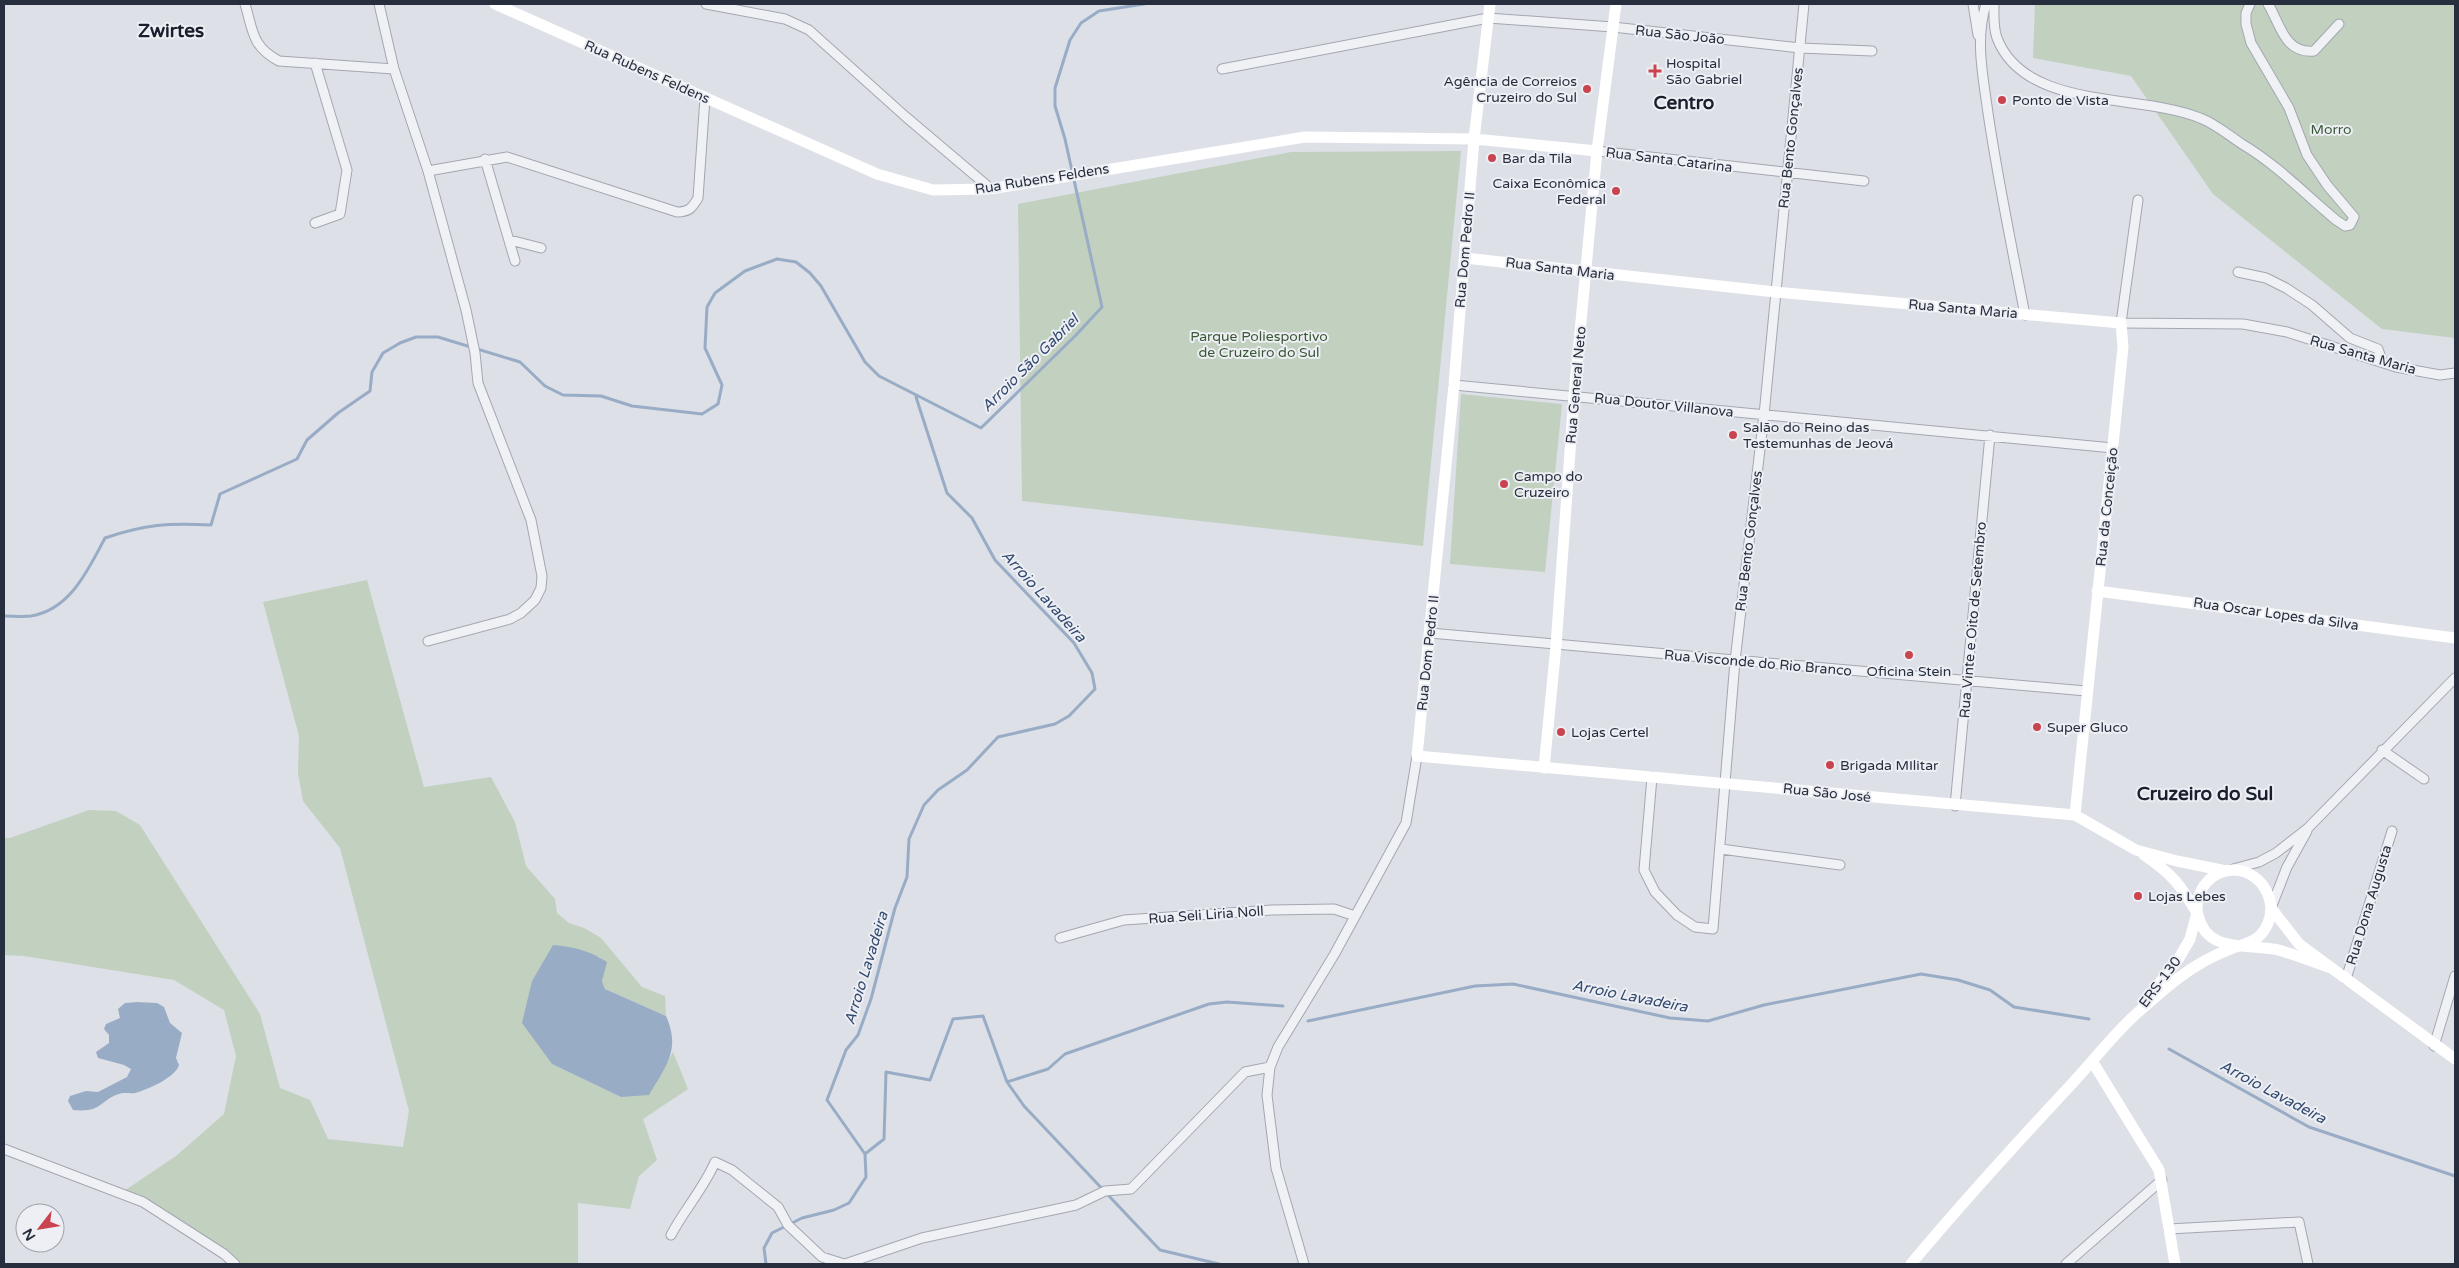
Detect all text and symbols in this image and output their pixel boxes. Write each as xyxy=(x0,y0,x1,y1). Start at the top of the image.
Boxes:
district label: Zwirtes xyxy=(138,20,204,42)
street label: Rua São João xyxy=(1634,22,1726,48)
street label: Rua Rubens Feldens xyxy=(582,37,713,107)
place label: Hospital São Gabriel xyxy=(1666,55,1742,88)
marker: Hospital São Gabriel xyxy=(1648,64,1662,78)
street label: Rua Bento Gonçalves xyxy=(1775,66,1807,209)
place label: Agência de Correios Cruzeiro do Sul xyxy=(1443,73,1577,106)
marker: Agência de Correios Cruzeiro do Sul xyxy=(1581,83,1593,95)
district label: Centro xyxy=(1654,92,1714,114)
place label: Ponto de Vista xyxy=(2012,92,2109,109)
marker: Ponto de Vista xyxy=(1996,94,2008,106)
park label: Morro xyxy=(2311,121,2351,138)
street label: Rua Santa Catarina xyxy=(1605,144,1733,176)
place label: Bar da Tila xyxy=(1502,150,1572,167)
marker: Bar da Tila xyxy=(1486,152,1498,164)
street label: Rua Rubens Feldens xyxy=(974,160,1111,198)
place label: Caixa Econômica Federal xyxy=(1492,175,1606,208)
marker: Caixa Econômica Federal xyxy=(1610,185,1622,197)
street label: Rua Dom Pedro II xyxy=(1451,191,1479,309)
street label: Rua Santa Maria xyxy=(1504,254,1616,284)
street label: Rua Santa Maria xyxy=(1908,296,2018,322)
water label: Arroio São Gabriel xyxy=(978,309,1084,415)
street label: Rua General Neto xyxy=(1562,325,1590,445)
park label: Parque Poliesportivo de Cruzeiro do Sul xyxy=(1190,328,1328,361)
street label: Rua Santa Maria xyxy=(2308,332,2418,378)
street label: Rua Doutor Villanova xyxy=(1593,389,1735,421)
place label: Salão do Reino das Testemunhas de Jeová xyxy=(1743,419,1893,452)
marker: Salão do Reino das Testemunhas de Jeová xyxy=(1727,429,1739,441)
street label: Rua da Conceição xyxy=(2092,447,2122,567)
place label: Campo do Cruzeiro xyxy=(1514,468,1583,501)
street label: Rua Bento Gonçalves xyxy=(1732,469,1766,612)
marker: Campo do Cruzeiro xyxy=(1498,478,1510,490)
street label: Rua Vinte e Oito de Setembro xyxy=(1956,521,1990,719)
water label: Arroio Lavadeira xyxy=(998,546,1090,646)
street label: Rua Dom Pedro II xyxy=(1413,594,1443,712)
street label: Rua Oscar Lopes da Silva xyxy=(2192,594,2360,634)
street label: Rua Visconde do Rio Branco xyxy=(1663,646,1853,680)
marker: Oficina Stein xyxy=(1903,649,1915,661)
place label: Oficina Stein xyxy=(1867,663,1951,680)
place label: Super Gluco xyxy=(2047,719,2128,736)
marker: Super Gluco xyxy=(2031,721,2043,733)
place label: Lojas Certel xyxy=(1571,724,1649,741)
marker: Lojas Certel xyxy=(1555,726,1567,738)
place label: Brigada MIlitar xyxy=(1840,757,1939,774)
marker: Brigada MIlitar xyxy=(1824,759,1836,771)
street label: Rua São José xyxy=(1782,780,1872,806)
district label: Cruzeiro do Sul xyxy=(2137,783,2273,805)
street label: Rua Dona Augusta xyxy=(2343,843,2395,967)
place label: Lojas Lebes xyxy=(2148,888,2226,905)
marker: Lojas Lebes xyxy=(2132,890,2144,902)
street label: Rua Seli Liria Noll xyxy=(1148,902,1264,928)
water label: Arroio Lavadeira xyxy=(840,909,892,1027)
street label: ERS-130 xyxy=(2135,953,2185,1011)
water label: Arroio Lavadeira xyxy=(1571,976,1690,1016)
water label: Arroio Lavadeira xyxy=(2217,1057,2330,1128)
north arrow xyxy=(15,1203,65,1253)
text: N xyxy=(19,1225,39,1244)

